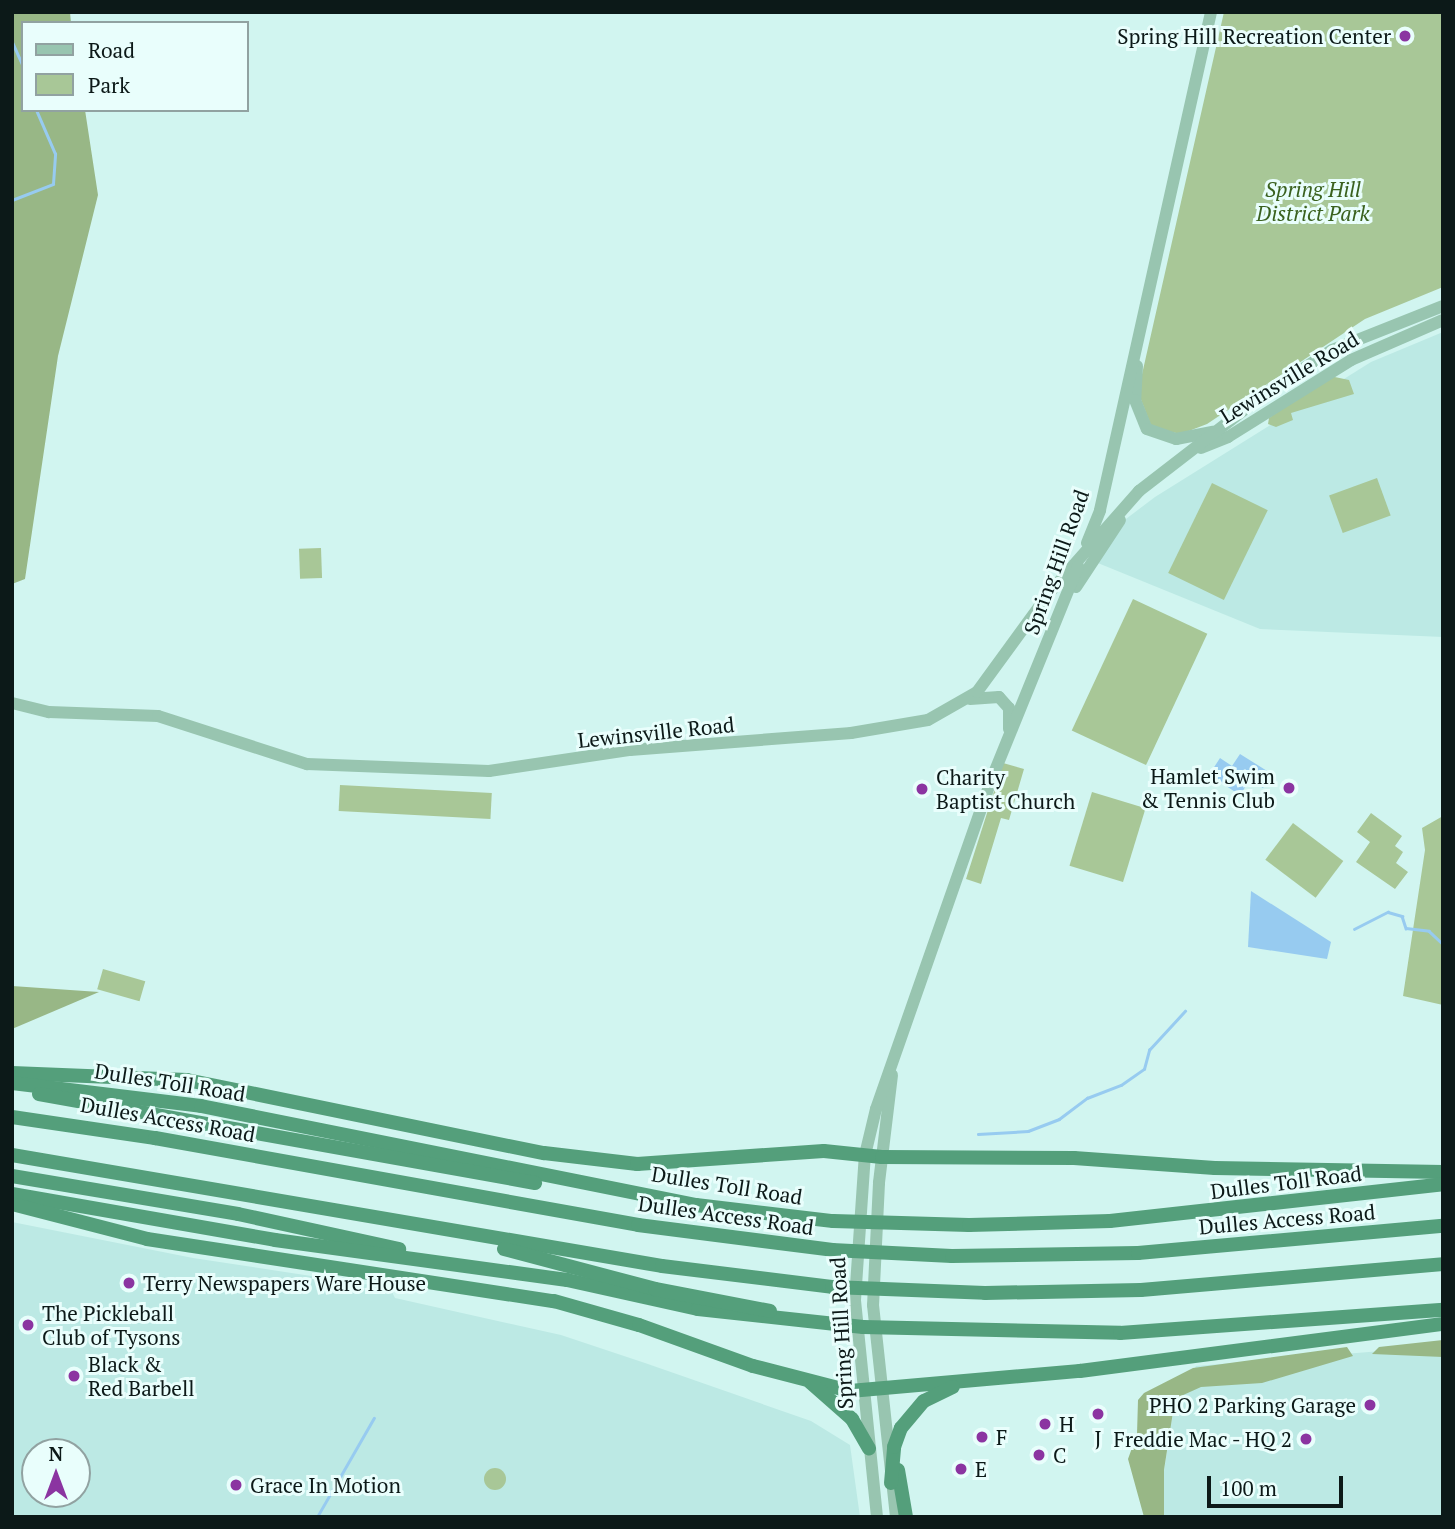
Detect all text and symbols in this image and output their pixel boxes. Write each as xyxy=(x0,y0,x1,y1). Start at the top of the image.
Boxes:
legend xyxy=(21,21,248,112)
place label: Spring Hill Recreation Center xyxy=(1117,23,1391,49)
marker: Spring Hill Recreation Center xyxy=(1397,28,1413,44)
text: Road xyxy=(88,36,135,64)
text: Park xyxy=(88,71,130,99)
park label: Spring Hill District Park xyxy=(1256,176,1370,226)
street label: Lewinsville Road xyxy=(1215,326,1363,428)
street label: Spring Hill Road xyxy=(1018,486,1094,638)
street label: Lewinsville Road xyxy=(576,711,736,753)
place label: Hamlet Swim & Tennis Club xyxy=(1141,763,1275,813)
place label: Charity Baptist Church xyxy=(936,764,1075,814)
marker: Hamlet Swim & Tennis Club xyxy=(1281,780,1297,796)
marker: Charity Baptist Church xyxy=(914,781,930,797)
street label: Dulles Toll Road xyxy=(93,1058,247,1106)
street label: Dulles Access Road xyxy=(78,1091,258,1147)
street label: Dulles Toll Road xyxy=(1209,1160,1363,1204)
street label: Dulles Toll Road xyxy=(650,1161,804,1209)
street label: Dulles Access Road xyxy=(636,1190,816,1240)
street label: Dulles Access Road xyxy=(1198,1199,1376,1239)
street label: Spring Hill Road xyxy=(824,1256,858,1410)
place label: Terry Newspapers Ware House xyxy=(143,1270,426,1296)
marker: Terry Newspapers Ware House xyxy=(121,1275,137,1291)
place label: The Pickleball Club of Tysons xyxy=(42,1300,180,1350)
marker: The Pickleball Club of Tysons xyxy=(20,1317,36,1333)
place label: Black & Red Barbell xyxy=(88,1351,195,1401)
marker: Black & Red Barbell xyxy=(66,1368,82,1384)
place label: PHO 2 Parking Garage xyxy=(1149,1392,1356,1418)
marker: PHO 2 Parking Garage xyxy=(1362,1397,1378,1413)
marker: J xyxy=(1090,1406,1106,1422)
place label: H xyxy=(1059,1411,1074,1437)
marker: H xyxy=(1037,1416,1053,1432)
place label: F xyxy=(996,1424,1007,1450)
place label: J xyxy=(1094,1425,1102,1451)
place label: Freddie Mac - HQ 2 xyxy=(1112,1426,1292,1452)
marker: F xyxy=(974,1429,990,1445)
marker: Freddie Mac - HQ 2 xyxy=(1298,1431,1314,1447)
north arrow xyxy=(21,1438,91,1508)
text: N xyxy=(49,1441,63,1466)
place label: C xyxy=(1053,1442,1067,1468)
marker: C xyxy=(1031,1447,1047,1463)
place label: E xyxy=(975,1456,987,1482)
marker: E xyxy=(953,1461,969,1477)
scale bar xyxy=(1210,1462,1346,1506)
place label: Grace In Motion xyxy=(250,1472,401,1498)
text: 100 m xyxy=(1220,1474,1277,1502)
marker: Grace In Motion xyxy=(228,1477,244,1493)

